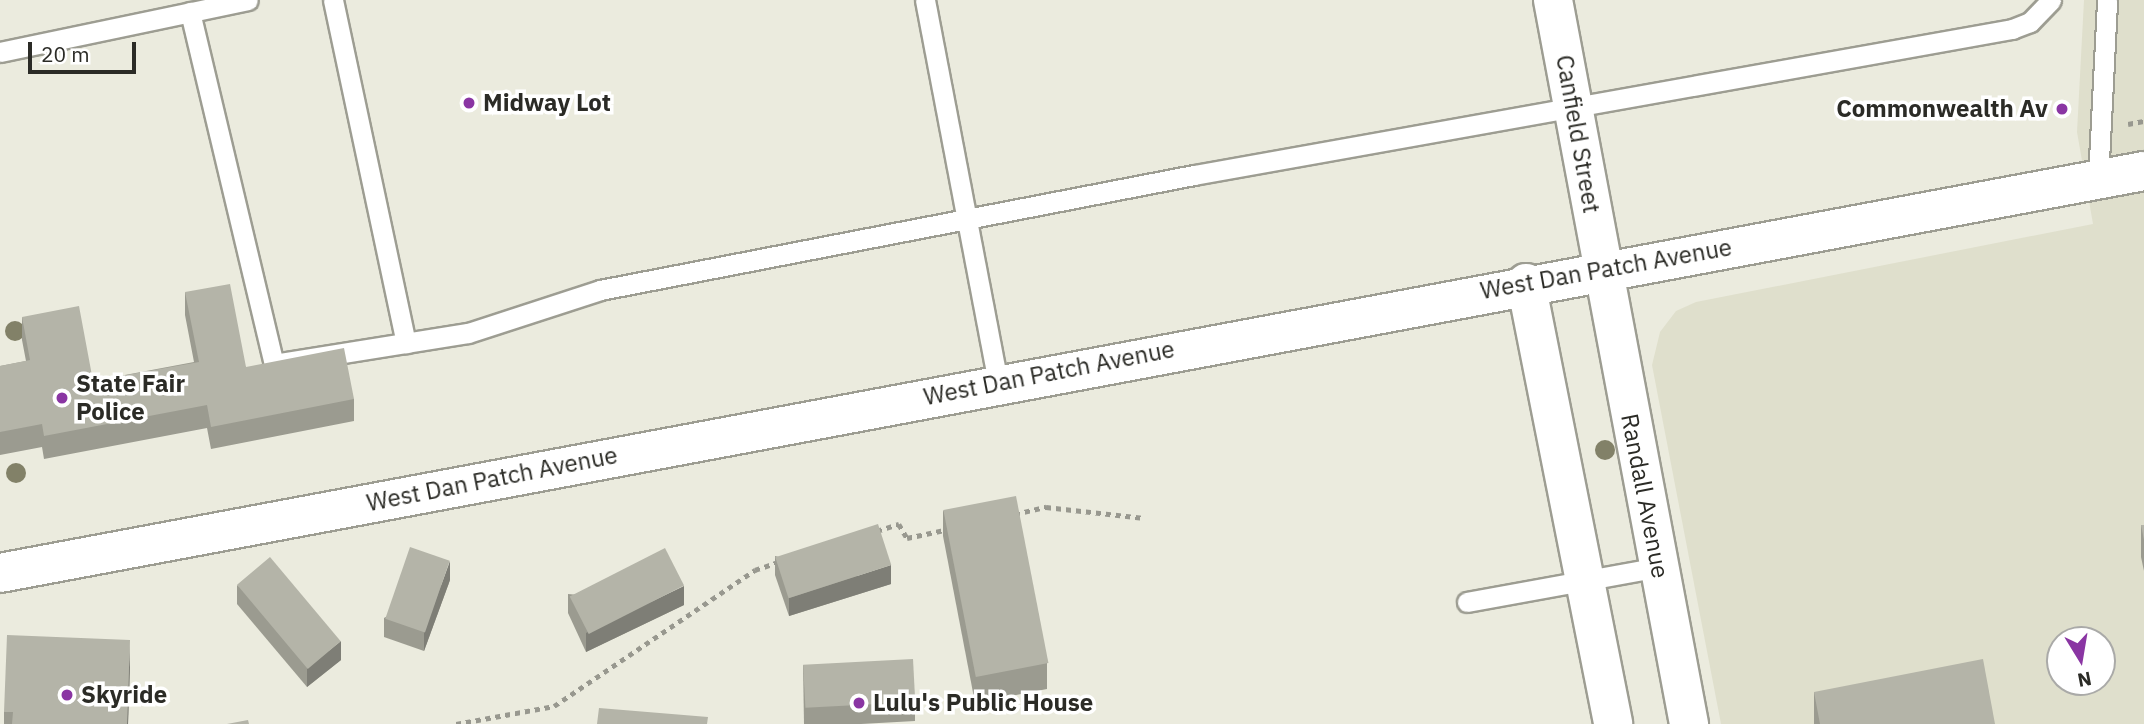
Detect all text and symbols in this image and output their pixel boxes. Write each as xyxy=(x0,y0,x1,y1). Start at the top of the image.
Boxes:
scale bar xyxy=(32,28,140,72)
text: 20 m xyxy=(41,40,90,68)
street label: Canfield Street xyxy=(1550,53,1606,215)
place label: Midway Lot xyxy=(483,89,611,117)
marker: Midway Lot xyxy=(461,95,477,111)
place label: Commonwealth Av xyxy=(1836,95,2048,123)
marker: Commonwealth Av xyxy=(2054,101,2070,117)
street label: West Dan Patch Avenue xyxy=(1478,233,1734,305)
street label: West Dan Patch Avenue xyxy=(921,335,1177,411)
place label: State Fair Police xyxy=(76,370,185,426)
marker: State Fair Police xyxy=(54,390,70,406)
street label: Randall Avenue xyxy=(1615,411,1675,581)
street label: West Dan Patch Avenue xyxy=(364,441,620,517)
north arrow xyxy=(2046,626,2116,696)
text: N xyxy=(2076,667,2094,693)
place label: Skyride xyxy=(81,681,167,709)
marker: Skyride xyxy=(59,687,75,703)
place label: Lulu's Public House xyxy=(873,689,1093,717)
marker: Lulu's Public House xyxy=(851,695,867,711)

